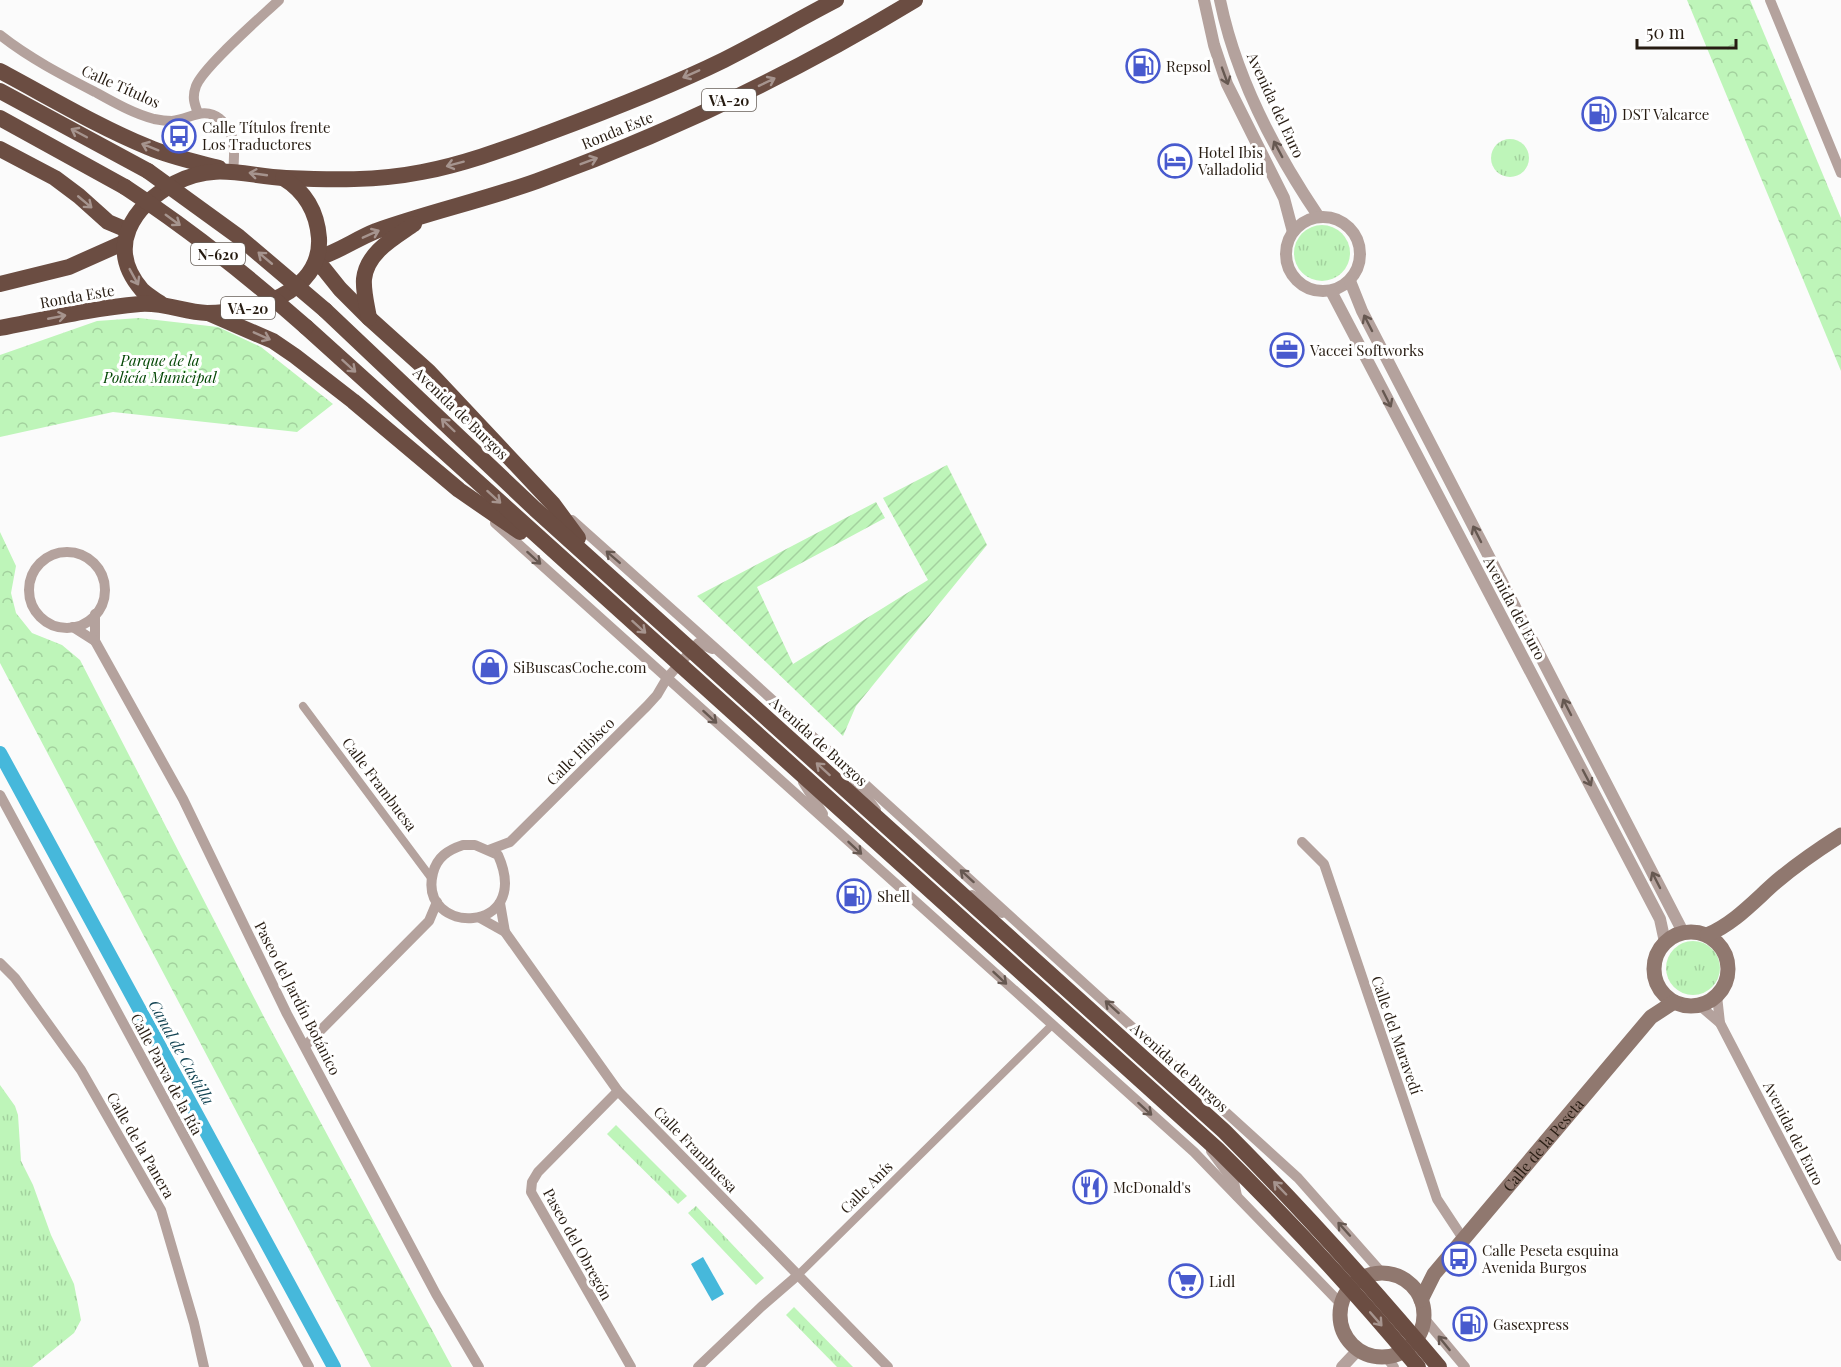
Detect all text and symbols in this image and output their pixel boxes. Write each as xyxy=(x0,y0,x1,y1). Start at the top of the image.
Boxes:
scale bar xyxy=(1637,12,1736,50)
text: 50 m xyxy=(1646,20,1685,44)
fuel station icon: Repsol xyxy=(1125,48,1161,84)
street label: Avenida del Euro xyxy=(1242,48,1309,161)
place label: Repsol xyxy=(1166,56,1211,76)
street label: Calle Títulos xyxy=(79,60,163,112)
one-way arrow xyxy=(1221,67,1232,85)
one-way arrow xyxy=(682,70,700,81)
one-way arrow xyxy=(758,75,776,87)
road number: VA-20 xyxy=(702,89,756,111)
fuel station icon: DST Valcarce xyxy=(1581,96,1617,132)
place label: DST Valcarce xyxy=(1622,104,1709,124)
street label: Ronda Este xyxy=(578,107,656,153)
place label: Calle Títulos frente Los Traductores xyxy=(202,117,331,154)
bus stop icon: Calle Títulos frente Los Traductores xyxy=(161,118,197,154)
one-way arrow xyxy=(70,127,88,138)
one-way arrow xyxy=(141,141,160,152)
one-way arrow xyxy=(1272,141,1284,158)
place label: Hotel Ibis Valladolid xyxy=(1197,142,1265,179)
hotel icon: Hotel Ibis Valladolid xyxy=(1157,143,1193,179)
one-way arrow xyxy=(579,155,598,166)
one-way arrow xyxy=(446,158,465,170)
one-way arrow xyxy=(249,169,269,180)
one-way arrow xyxy=(77,195,92,209)
one-way arrow xyxy=(165,214,181,226)
one-way arrow xyxy=(362,228,380,239)
road number: N-620 xyxy=(191,243,245,265)
one-way arrow xyxy=(257,251,273,264)
one-way arrow xyxy=(129,268,141,285)
street label: Ronda Este xyxy=(38,280,116,312)
road number: VA-20 xyxy=(221,297,275,319)
one-way arrow xyxy=(47,311,67,322)
one-way arrow xyxy=(1362,315,1373,333)
one-way arrow xyxy=(252,331,270,342)
office icon: Vaccei Softworks xyxy=(1269,332,1305,368)
place label: Vaccei Softworks xyxy=(1309,340,1424,360)
park label: Parque de la Policía Municipal xyxy=(102,350,217,387)
one-way arrow xyxy=(341,359,356,373)
street label: Avenida de Burgos xyxy=(408,362,513,464)
one-way arrow xyxy=(1381,390,1393,408)
one-way arrow xyxy=(441,419,456,433)
one-way arrow xyxy=(486,490,501,504)
one-way arrow xyxy=(1471,526,1483,543)
one-way arrow xyxy=(606,550,621,564)
one-way arrow xyxy=(526,551,541,565)
street label: Avenida del Euro xyxy=(1479,552,1551,663)
one-way arrow xyxy=(631,620,646,634)
shop icon: SiBuscasCoche.com xyxy=(472,649,508,685)
place label: SiBuscasCoche.com xyxy=(513,657,647,677)
street label: Avenida de Burgos xyxy=(765,691,872,790)
one-way arrow xyxy=(1561,699,1573,716)
one-way arrow xyxy=(702,710,717,724)
street label: Calle Hibisco xyxy=(542,713,618,789)
street label: Calle Frambuesa xyxy=(338,733,422,835)
one-way arrow xyxy=(816,762,831,776)
one-way arrow xyxy=(1582,768,1593,786)
one-way arrow xyxy=(847,840,862,854)
one-way arrow xyxy=(960,869,975,883)
one-way arrow xyxy=(1650,872,1662,890)
fuel station icon: Shell xyxy=(836,878,872,914)
place label: Shell xyxy=(877,886,910,906)
street label: Paseo del Jardín Botánico xyxy=(250,918,346,1078)
one-way arrow xyxy=(992,971,1007,985)
street label: Calle del Maravedí xyxy=(1367,973,1427,1098)
water label: Canal de Castilla xyxy=(144,996,220,1108)
one-way arrow xyxy=(1105,1000,1120,1014)
street label: Calle Parva de la Ría xyxy=(126,1010,208,1139)
street label: Avenida de Burgos xyxy=(1126,1017,1233,1116)
street label: Avenida del Euro xyxy=(1759,1077,1829,1188)
street label: Calle de la Panera xyxy=(103,1088,180,1202)
street label: Calle de la Peseta xyxy=(1498,1094,1588,1196)
street label: Calle Frambuesa xyxy=(650,1102,743,1197)
one-way arrow xyxy=(1137,1102,1152,1116)
street label: Calle Anís xyxy=(835,1156,897,1218)
restaurant icon: McDonald's xyxy=(1072,1169,1108,1205)
place label: McDonald's xyxy=(1113,1177,1191,1197)
one-way arrow xyxy=(1273,1180,1288,1195)
street label: Paseo del Obregón xyxy=(539,1184,617,1304)
one-way arrow xyxy=(1337,1221,1351,1236)
place label: Calle Peseta esquina Avenida Burgos xyxy=(1481,1240,1619,1277)
bus stop icon: Calle Peseta esquina Avenida Burgos xyxy=(1441,1241,1477,1277)
supermarket icon: Lidl xyxy=(1168,1263,1204,1299)
place label: Lidl xyxy=(1209,1271,1235,1291)
fuel station icon: Gasexpress xyxy=(1452,1306,1488,1342)
one-way arrow xyxy=(1370,1311,1383,1327)
place label: Gasexpress xyxy=(1493,1314,1569,1334)
one-way arrow xyxy=(1437,1336,1451,1351)

